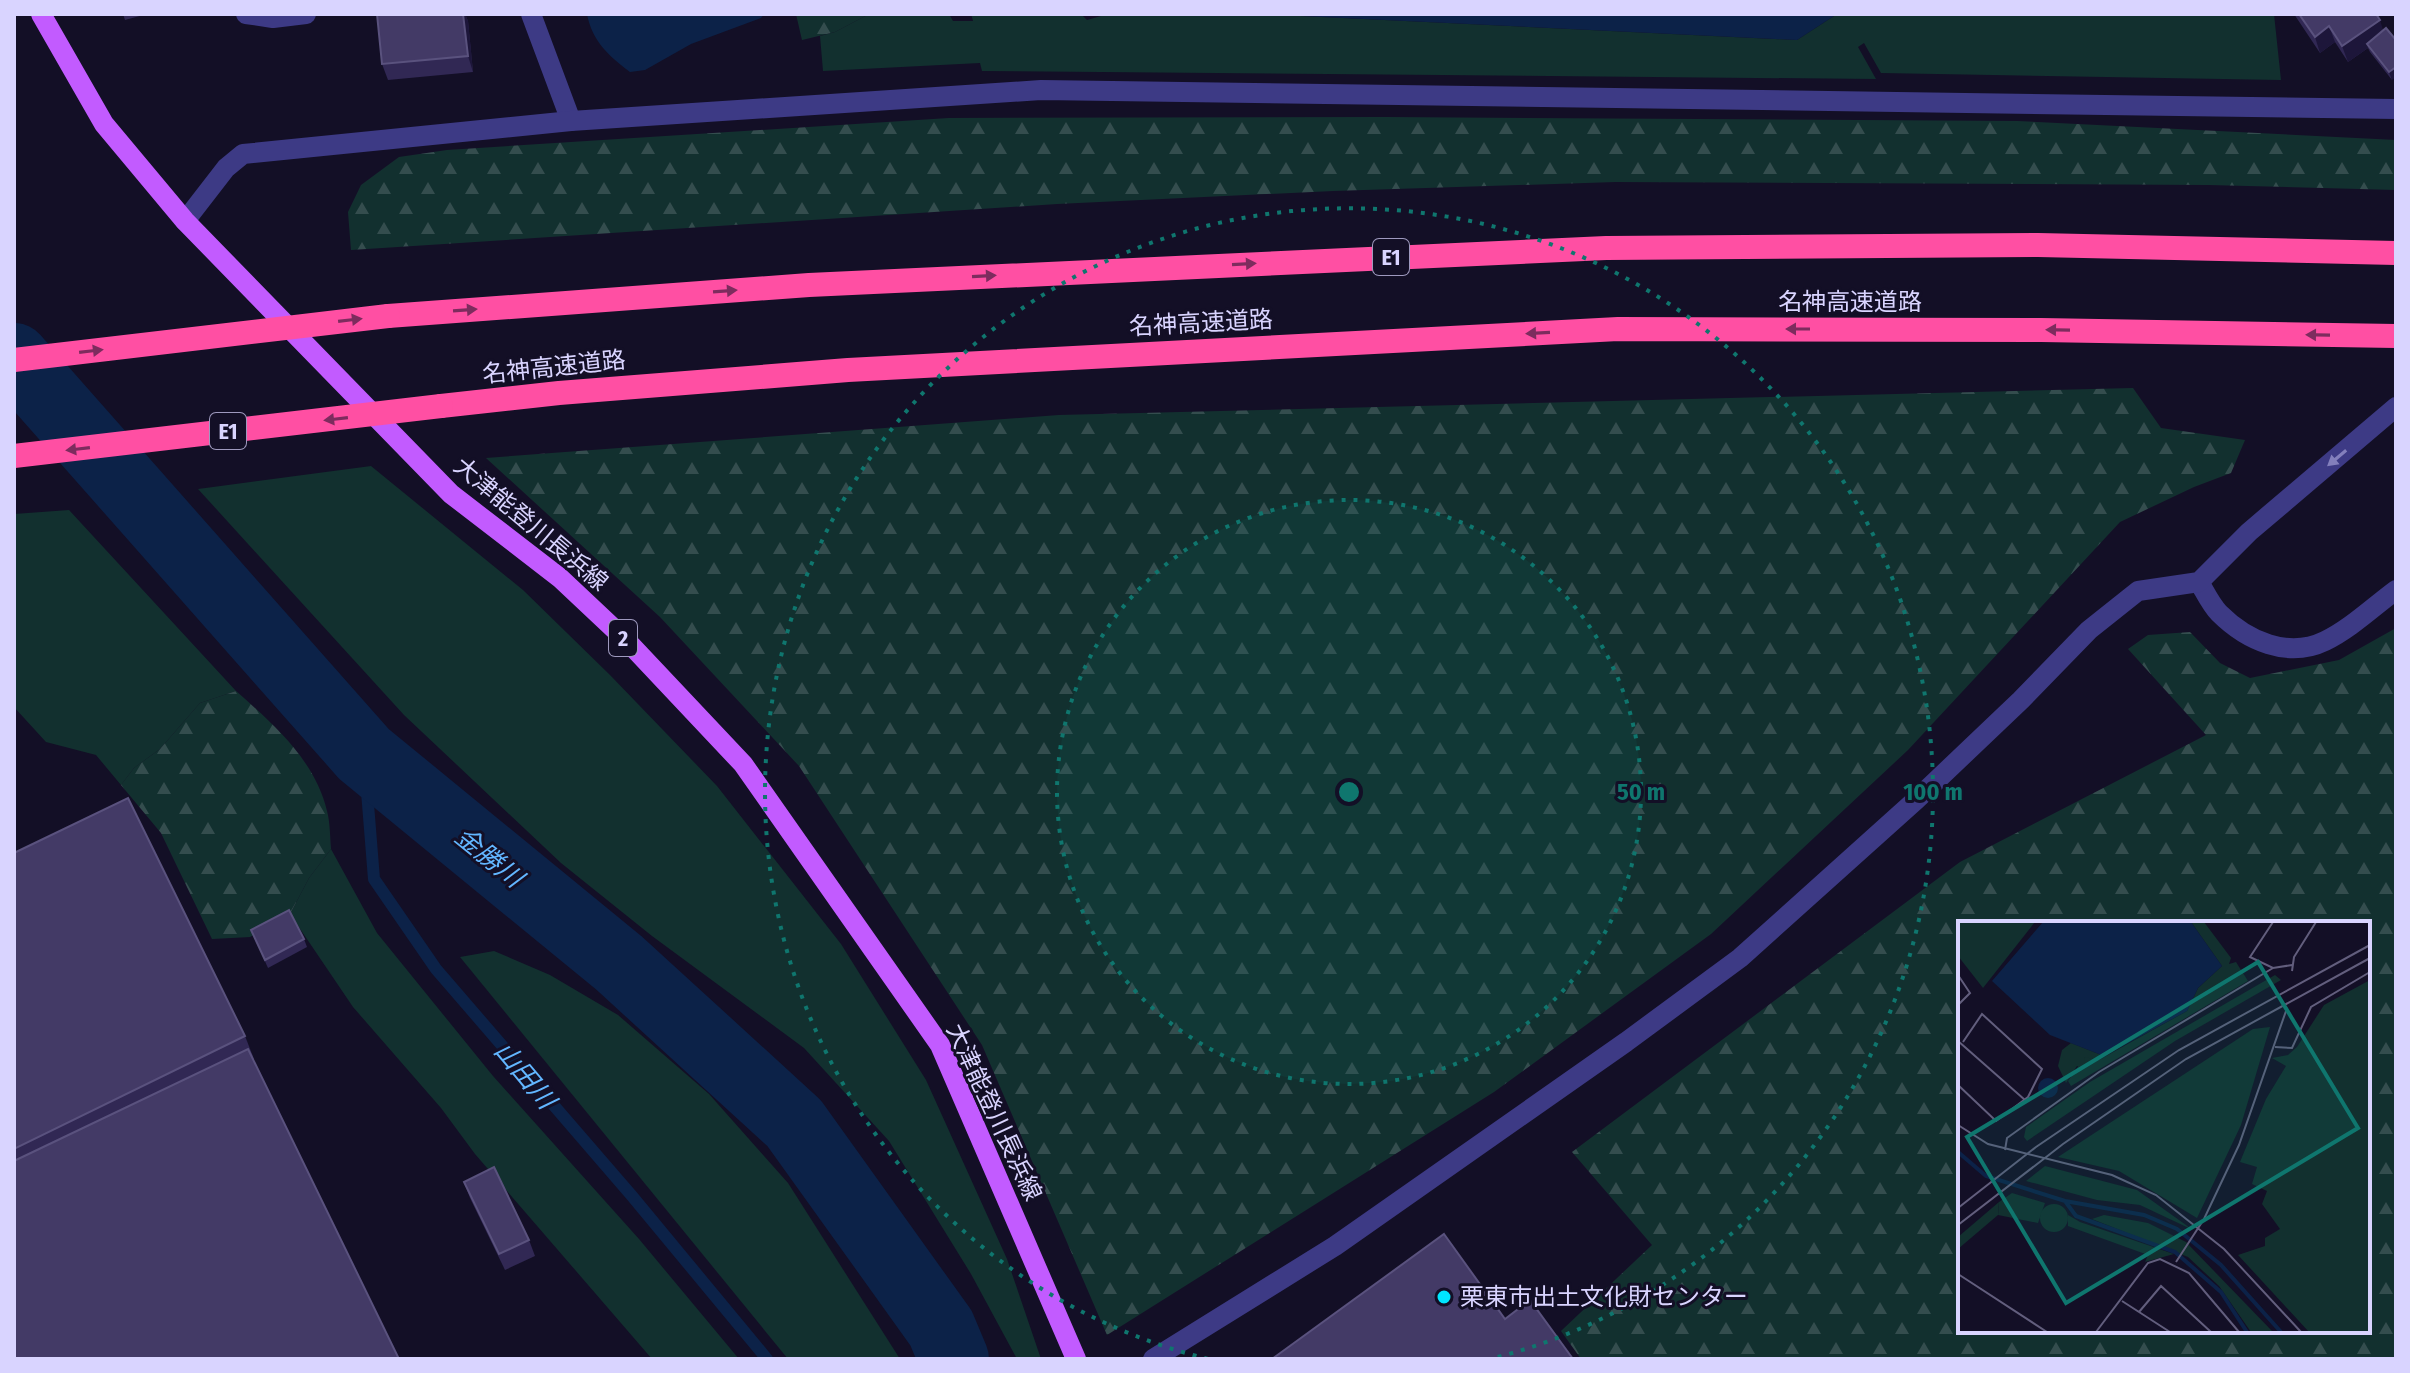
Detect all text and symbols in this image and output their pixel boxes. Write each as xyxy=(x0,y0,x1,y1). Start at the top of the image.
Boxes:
road number: E1 xyxy=(1373,239,1409,275)
one-way arrow xyxy=(1232,257,1257,270)
one-way arrow xyxy=(972,270,997,283)
one-way arrow xyxy=(713,284,738,297)
street label: 名神高速道路 xyxy=(1778,288,1922,316)
one-way arrow xyxy=(453,303,478,316)
street label: 名神高速道路 xyxy=(1128,305,1274,341)
one-way arrow xyxy=(338,314,363,327)
one-way arrow xyxy=(1785,323,1810,335)
one-way arrow xyxy=(2045,324,2070,336)
one-way arrow xyxy=(1525,327,1550,340)
one-way arrow xyxy=(2305,328,2330,341)
one-way arrow xyxy=(79,344,104,357)
street label: 名神高速道路 xyxy=(481,346,627,388)
one-way arrow xyxy=(323,412,348,425)
road number: E1 xyxy=(210,413,246,449)
one-way arrow xyxy=(65,443,90,456)
one-way arrow xyxy=(2327,449,2347,466)
street label: 大津能登川長浜線 xyxy=(448,452,614,596)
road number: 2 xyxy=(609,620,637,656)
centre of rings xyxy=(1335,778,1363,806)
text: 50 m xyxy=(1617,778,1665,806)
text: 100 m xyxy=(1903,778,1963,806)
water label: 金勝川 xyxy=(449,821,531,896)
inset map xyxy=(1958,921,2370,1333)
street label: 大津能登川長浜線 xyxy=(941,1019,1047,1205)
water label: 山田川 xyxy=(488,1035,563,1117)
place label: 栗東市出土文化財センター xyxy=(1460,1283,1748,1311)
marker: 栗東市出土文化財センター xyxy=(1435,1288,1453,1306)

